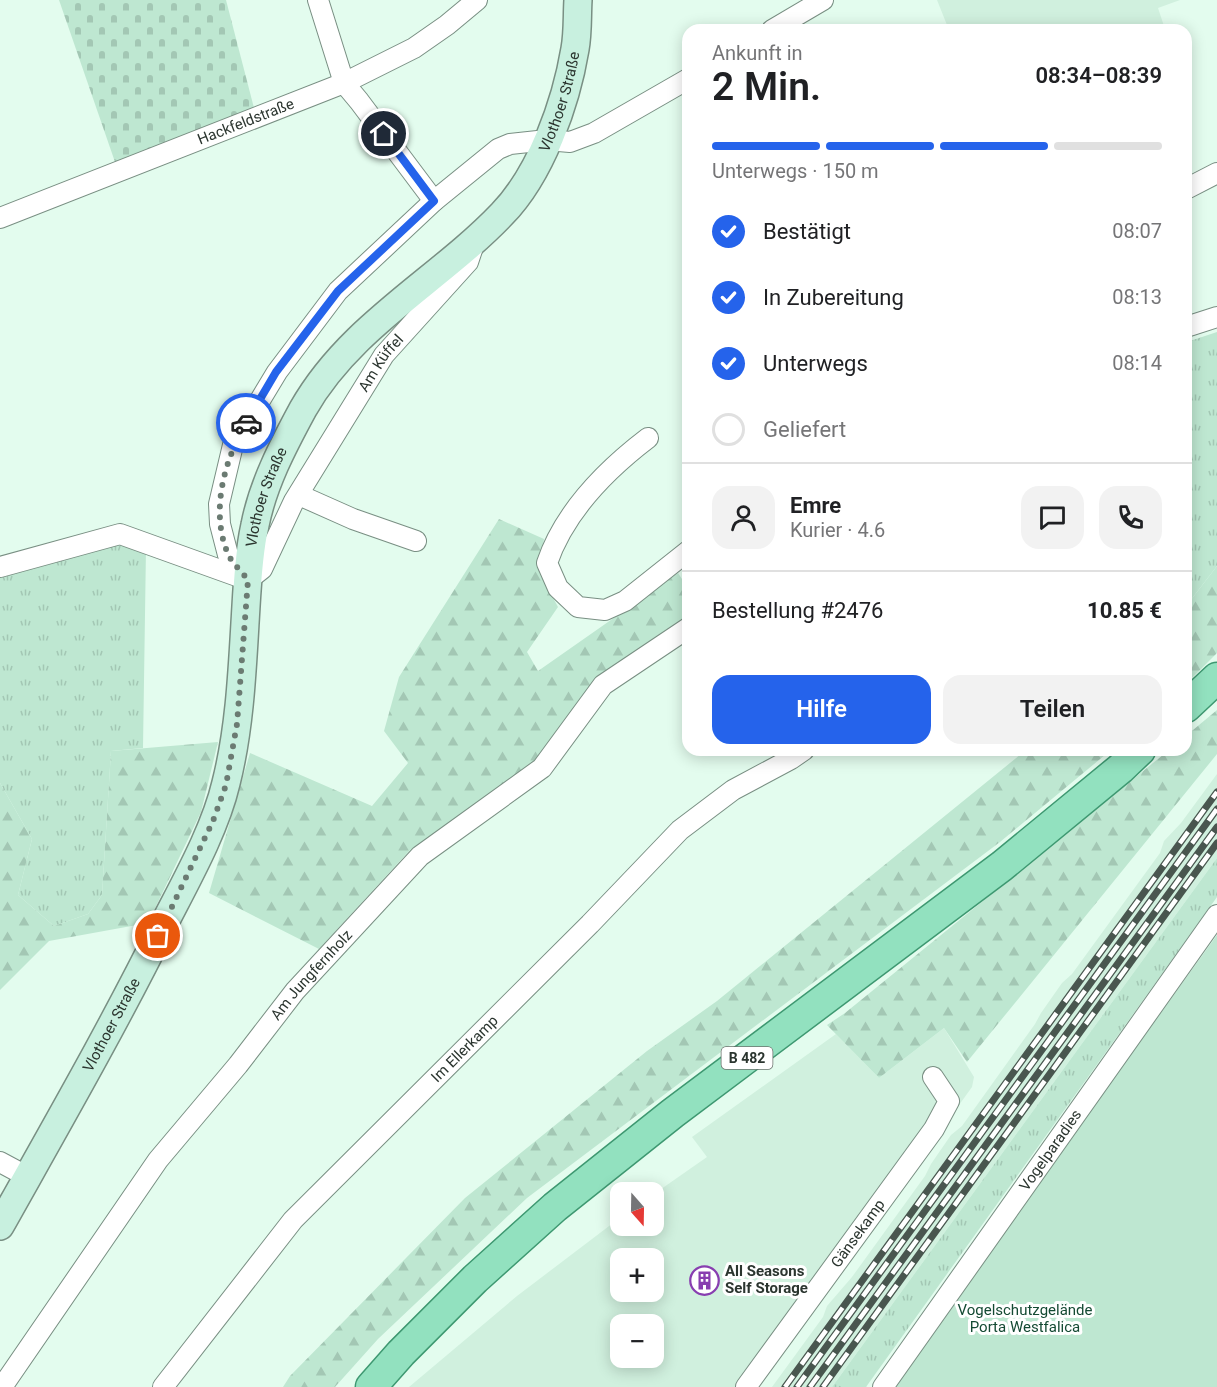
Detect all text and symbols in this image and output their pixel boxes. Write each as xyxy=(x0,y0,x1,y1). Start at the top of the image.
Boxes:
text: Ankunft in xyxy=(712,41,803,65)
street label: Vlothoer Straße xyxy=(535,50,583,155)
text: 08:34–08:39 xyxy=(1035,63,1162,88)
text: 2 Min. xyxy=(712,64,821,110)
street label: Hackfeldstraße xyxy=(195,95,297,149)
pin xyxy=(358,108,409,159)
icon: home xyxy=(367,117,400,150)
text: Unterwegs · 150 m xyxy=(712,159,879,183)
icon: check xyxy=(712,215,745,248)
text: Bestätigt xyxy=(763,219,851,244)
text: 08:07 xyxy=(1112,219,1162,243)
icon: check xyxy=(712,281,745,314)
text: In Zubereitung xyxy=(763,285,904,310)
text: 08:13 xyxy=(1112,285,1162,309)
street label: Am Küffel xyxy=(355,331,407,395)
icon: check xyxy=(712,347,745,380)
text: Unterwegs xyxy=(763,351,868,376)
text: 08:14 xyxy=(1112,351,1162,375)
courier xyxy=(216,393,276,453)
icon: car xyxy=(230,407,263,440)
text: Geliefert xyxy=(763,417,846,442)
street label: Vlothoer Straße xyxy=(242,444,291,548)
button: person xyxy=(712,486,775,549)
button: chat xyxy=(1021,486,1084,549)
button: phone xyxy=(1099,486,1162,549)
text: Emre xyxy=(790,493,841,518)
text: Kurier · 4.6 xyxy=(790,518,885,542)
text: Bestellung #2476 xyxy=(712,598,883,623)
text: 10.85 € xyxy=(1087,598,1162,623)
button: Hilfe xyxy=(712,675,931,744)
button: Teilen xyxy=(943,675,1162,744)
pin xyxy=(132,910,183,961)
icon: bag xyxy=(141,919,174,952)
street label: Am Jungfernholz xyxy=(267,926,356,1024)
street label: Vlothoer Straße xyxy=(79,975,144,1075)
street label: Im Ellerkamp xyxy=(427,1012,502,1086)
road number: B 482 xyxy=(722,1047,772,1069)
street label: Vogelparadies xyxy=(1016,1106,1085,1194)
north arrow xyxy=(610,1182,664,1236)
map controls xyxy=(610,1182,664,1368)
street label: Gänsekamp xyxy=(827,1196,889,1271)
button: + xyxy=(610,1248,664,1302)
place label: All Seasons Self Storage xyxy=(725,1262,808,1297)
building icon: All Seasons Self Storage xyxy=(688,1264,720,1296)
park label: Vogelschutzgelände Porta Westfalica xyxy=(957,1301,1093,1336)
button: − xyxy=(610,1314,664,1368)

